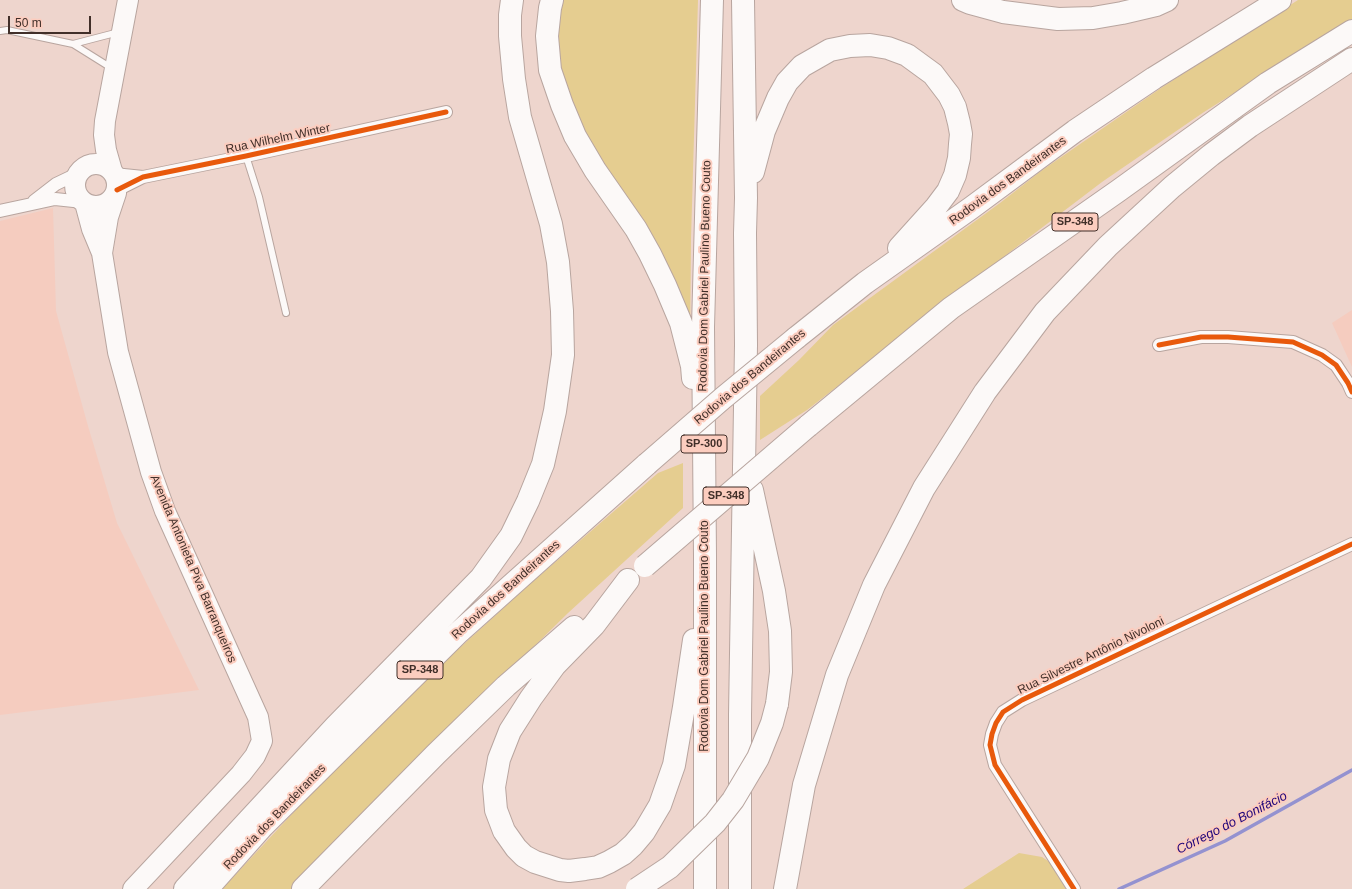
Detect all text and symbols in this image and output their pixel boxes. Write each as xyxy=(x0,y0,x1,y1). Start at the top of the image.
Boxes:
scale bar xyxy=(10,8,93,34)
text: 50 m xyxy=(15,16,42,30)
street label: Rua Wilhelm Winter xyxy=(225,121,331,157)
street label: Rodovia dos Bandeirantes xyxy=(947,134,1069,228)
street label: Rodovia Dom Gabriel Paulino Bueno Couto xyxy=(696,160,714,392)
road number: SP-348 xyxy=(1052,213,1098,231)
street label: Rodovia dos Bandeirantes xyxy=(691,326,809,428)
road number: SP-300 xyxy=(681,435,727,453)
street label: Avenida Antonieta Piva Barranqueiros xyxy=(147,473,239,665)
road number: SP-348 xyxy=(703,487,749,505)
street label: Rodovia Dom Gabriel Paulino Bueno Couto xyxy=(698,520,712,752)
street label: Rodovia dos Bandeirantes xyxy=(449,538,563,642)
street label: Rua Silvestre Antônio Nivoloni xyxy=(1015,614,1167,698)
road number: SP-348 xyxy=(397,661,443,679)
street label: Rodovia dos Bandeirantes xyxy=(221,761,329,873)
water label: Córrego do Bonifácio xyxy=(1174,788,1290,858)

